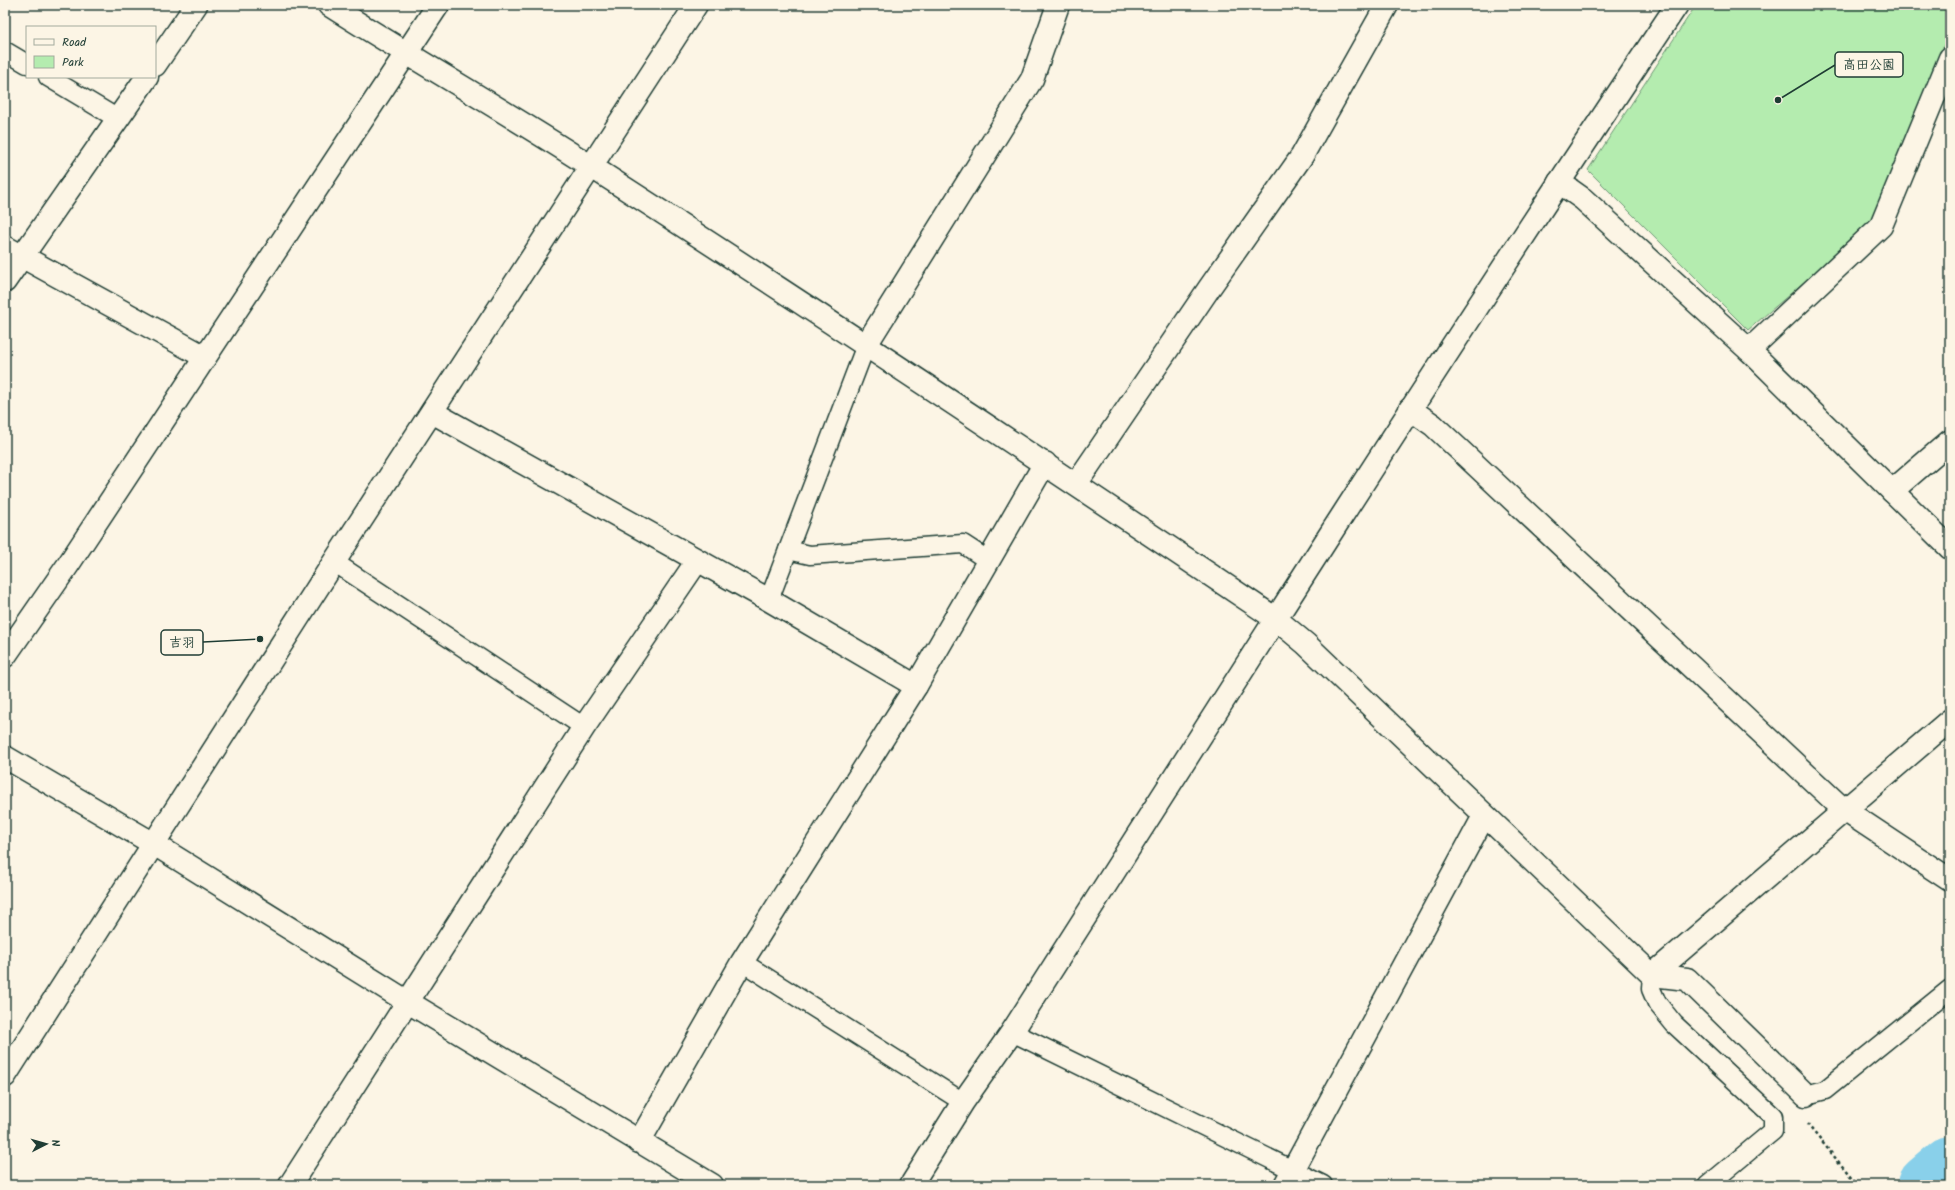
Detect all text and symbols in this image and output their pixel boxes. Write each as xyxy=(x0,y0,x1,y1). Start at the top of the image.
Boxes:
legend xyxy=(26,26,156,78)
text: Road xyxy=(62,33,87,52)
callout: 高田公園 xyxy=(1835,52,1903,77)
text: Park xyxy=(62,53,84,72)
text: 高田公園 xyxy=(1843,55,1895,76)
callout: 吉羽 xyxy=(161,630,203,655)
text: 吉羽 xyxy=(169,633,195,654)
north arrow xyxy=(26,1124,66,1164)
text: N xyxy=(46,1139,64,1148)

